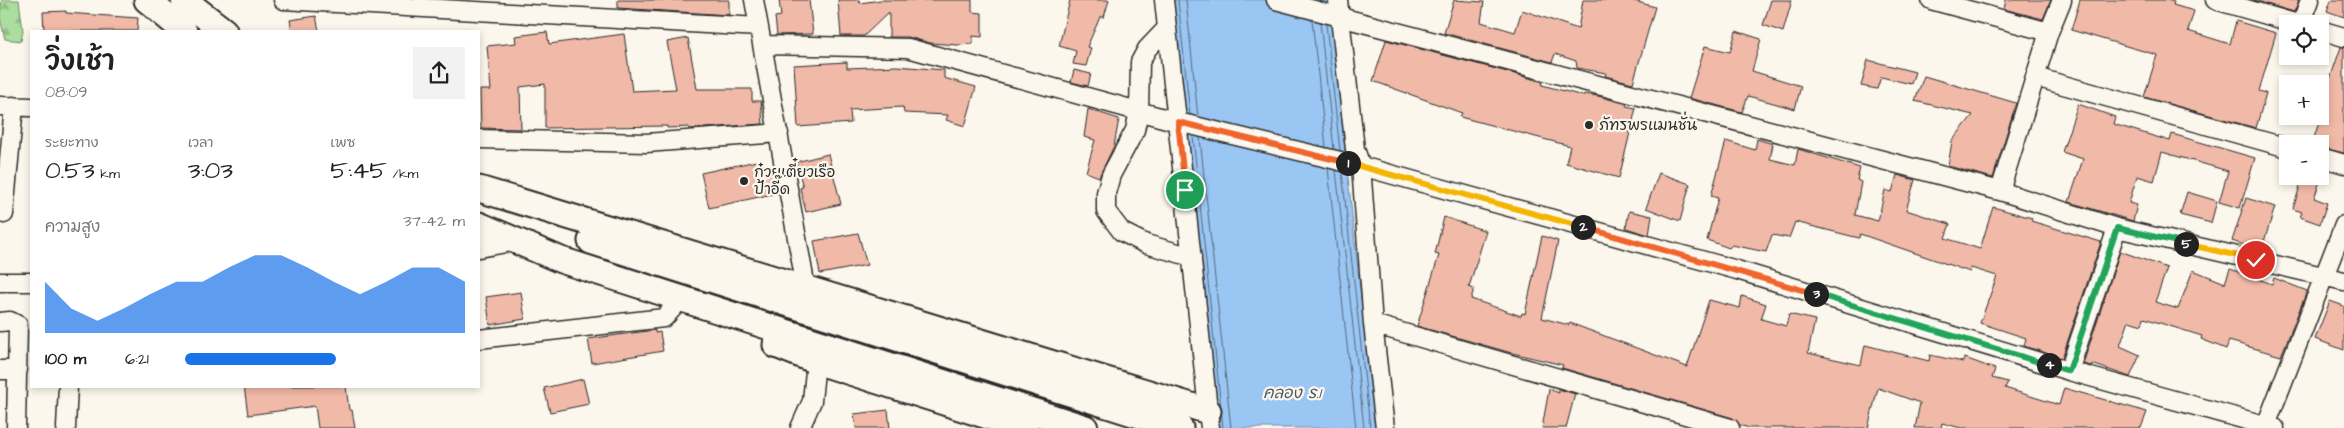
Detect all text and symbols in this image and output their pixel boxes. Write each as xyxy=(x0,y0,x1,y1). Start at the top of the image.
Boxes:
map controls xyxy=(2279,15,2329,185)
button: locate xyxy=(2279,15,2329,65)
text: วิ่งเช้า xyxy=(45,42,115,81)
button: share xyxy=(413,47,465,99)
button: + xyxy=(2279,75,2329,125)
text: 08:09 xyxy=(45,81,87,103)
place label: ภัทรพรแมนชั่น xyxy=(1599,111,1697,136)
marker: ภัทรพรแมนชั่น xyxy=(1583,119,1595,131)
text: ระยะทาง xyxy=(45,133,98,153)
text: เวลา xyxy=(188,133,214,153)
text: เพซ xyxy=(330,133,355,153)
button: − xyxy=(2279,135,2329,185)
pin: 1 xyxy=(1336,150,1360,176)
text: 0.53 xyxy=(45,153,95,188)
text: 3:03 xyxy=(188,153,233,188)
text: 5:45 xyxy=(330,153,387,188)
text: 1 xyxy=(1348,153,1349,173)
place label: ก๋วยเตี๋ยวเรือ ป้าอี๊ด xyxy=(754,157,835,200)
text: km xyxy=(95,164,120,184)
text: /km xyxy=(387,164,418,184)
pin xyxy=(1164,169,1206,211)
marker: ก๋วยเตี๋ยวเรือ ป้าอี๊ด xyxy=(738,175,750,187)
icon: arrive xyxy=(1171,176,1199,204)
text: 37–42 m xyxy=(403,210,465,232)
pin: 2 xyxy=(1570,214,1596,240)
text: ความสูง xyxy=(45,216,100,238)
text: 2 xyxy=(1579,217,1588,237)
pin: 5 xyxy=(2174,232,2198,256)
text: 5 xyxy=(2182,234,2191,254)
pin xyxy=(2235,239,2277,281)
icon: check xyxy=(2242,246,2270,274)
pin: 3 xyxy=(1804,282,1828,306)
text: 3 xyxy=(1813,284,1820,304)
text: 100 m xyxy=(45,348,86,370)
text: 6:21 xyxy=(125,348,149,370)
pin: 4 xyxy=(2036,352,2062,378)
text: 4 xyxy=(2045,355,2054,375)
water label: คลอง ร.1 xyxy=(1263,382,1323,404)

